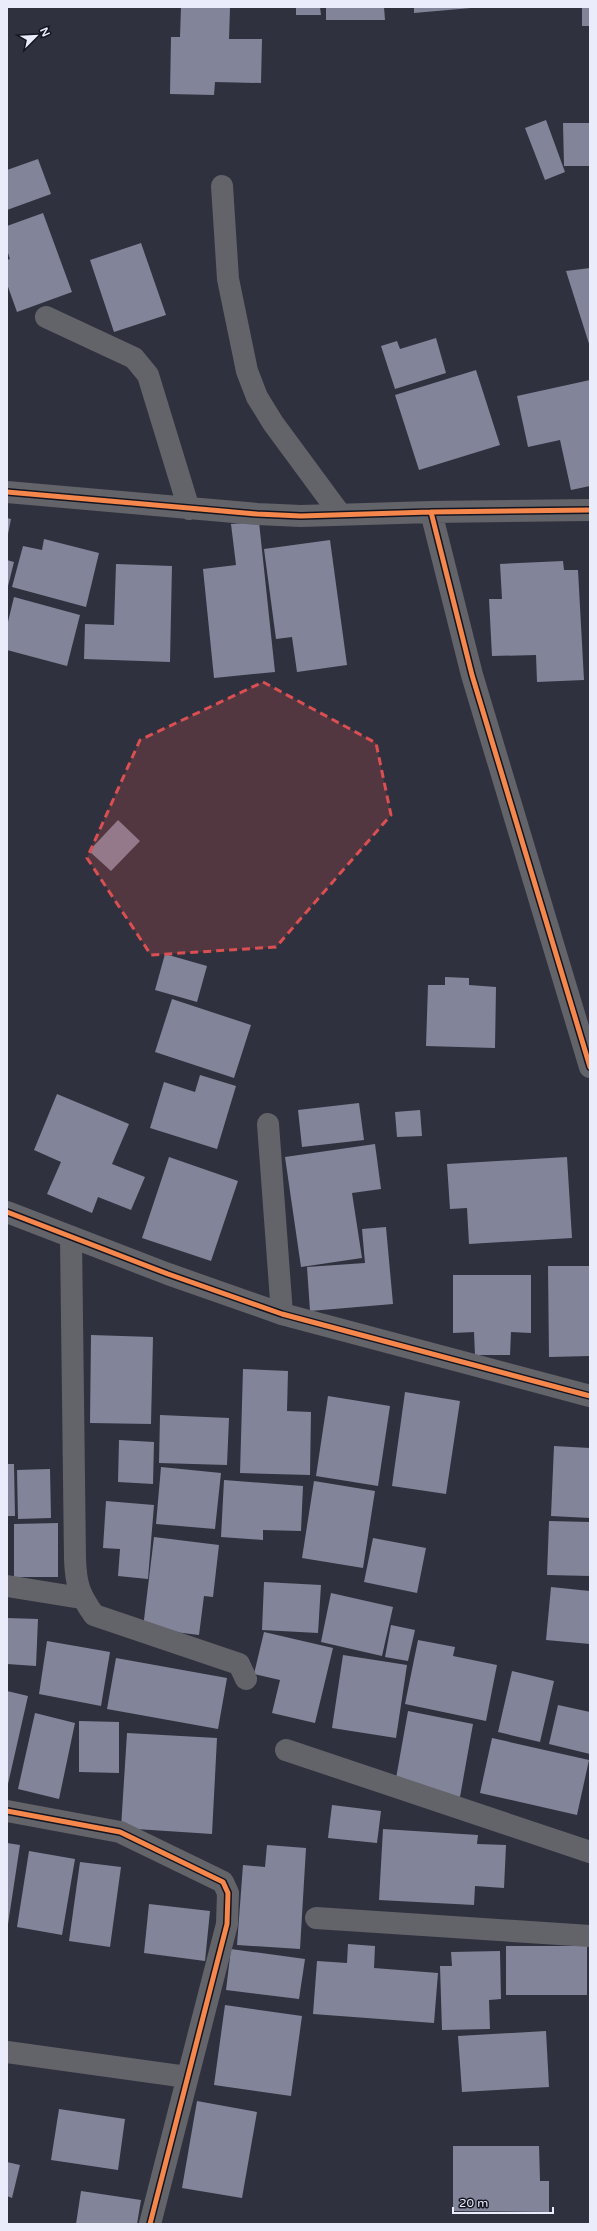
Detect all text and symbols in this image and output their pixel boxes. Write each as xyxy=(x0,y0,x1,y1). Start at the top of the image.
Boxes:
north arrow xyxy=(16,16,56,56)
text: N xyxy=(37,25,52,39)
scale bar xyxy=(453,2189,553,2215)
text: 20 m xyxy=(459,2196,488,2210)

